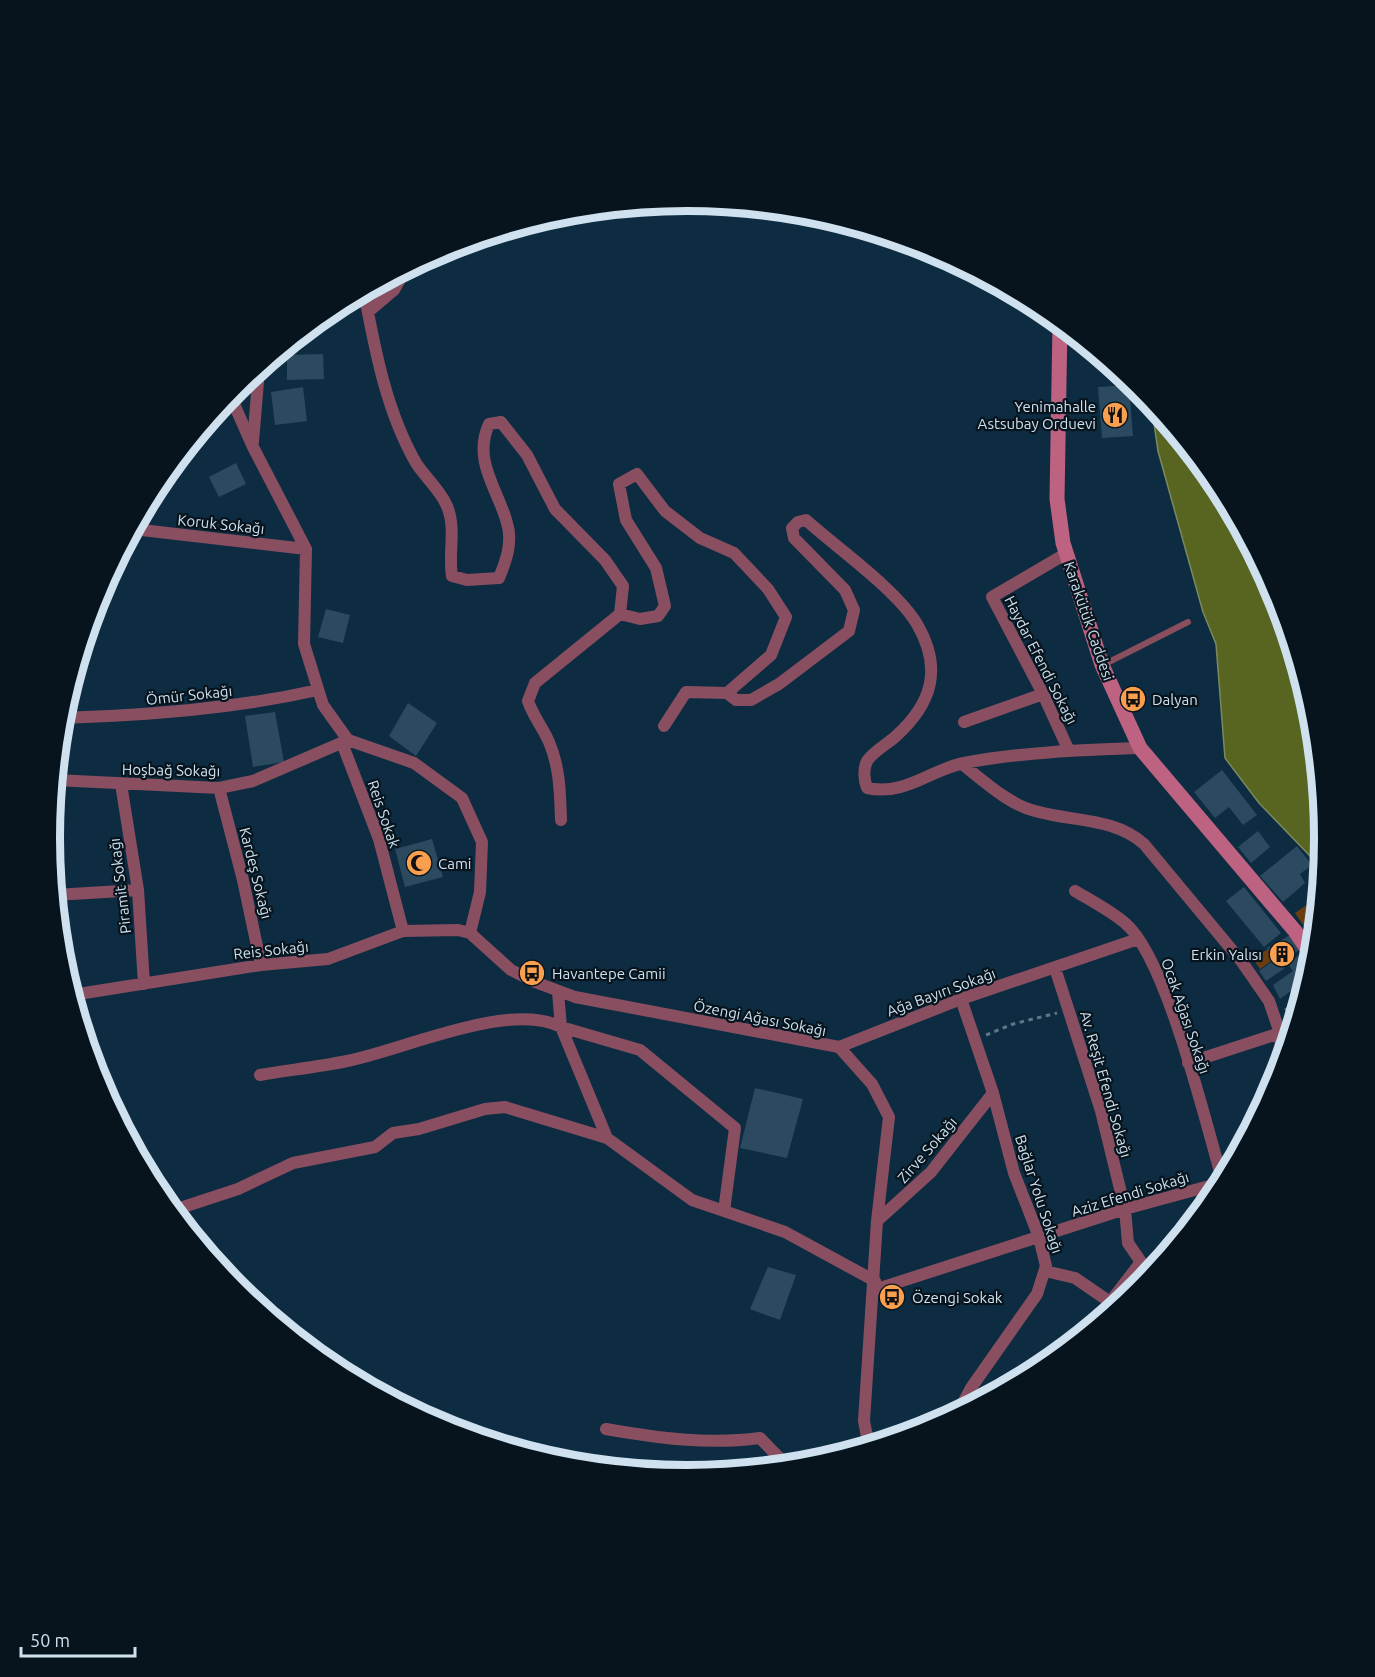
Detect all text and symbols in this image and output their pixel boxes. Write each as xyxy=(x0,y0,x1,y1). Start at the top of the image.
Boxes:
place label: Yenimahalle Astsubay Orduevi xyxy=(978,398,1096,432)
restaurant icon: Yenimahalle Astsubay Orduevi xyxy=(1100,400,1130,430)
street label: Koruk Sokağı xyxy=(177,511,265,537)
street label: Karakütük Caddesi xyxy=(1061,559,1117,683)
street label: Haydar Efendi Sokağı xyxy=(1001,593,1081,727)
street label: Ömür Sokağı xyxy=(145,682,233,708)
bus stop icon: Dalyan xyxy=(1118,684,1148,714)
place label: Dalyan xyxy=(1152,691,1198,708)
street label: Hoşbağ Sokağı xyxy=(122,761,220,779)
street label: Reis Sokak xyxy=(364,778,404,851)
street label: Kardeş Sokağı xyxy=(236,825,276,921)
street label: Piramit Sokağı xyxy=(106,837,134,935)
mosque icon: Cami xyxy=(404,848,434,878)
place label: Cami xyxy=(438,855,472,872)
street label: Reis Sokağı xyxy=(233,938,309,962)
building icon: Erkin Yalısı xyxy=(1267,939,1297,969)
place label: Erkin Yalısı xyxy=(1191,946,1262,963)
street label: Ocak Ağası Sokağı xyxy=(1158,956,1214,1076)
bus stop icon: Havantepe Camii xyxy=(517,958,547,988)
street label: Ağa Bayırı Sokağı xyxy=(884,964,998,1020)
place label: Havantepe Camii xyxy=(552,965,666,982)
street label: Özengi Ağası Sokağı xyxy=(692,997,828,1039)
street label: Av. Reşit Efendi Sokağı xyxy=(1077,1009,1135,1159)
street label: Zirve Sokağı xyxy=(894,1114,960,1186)
street label: Bağlar Yolu Sokağı xyxy=(1012,1133,1066,1255)
street label: Aziz Efendi Sokağı xyxy=(1069,1168,1191,1220)
bus stop icon: Özengi Sokak xyxy=(877,1282,907,1312)
place label: Özengi Sokak xyxy=(912,1289,1003,1306)
scale bar xyxy=(21,1620,135,1658)
text: 50 m xyxy=(30,1630,70,1650)

